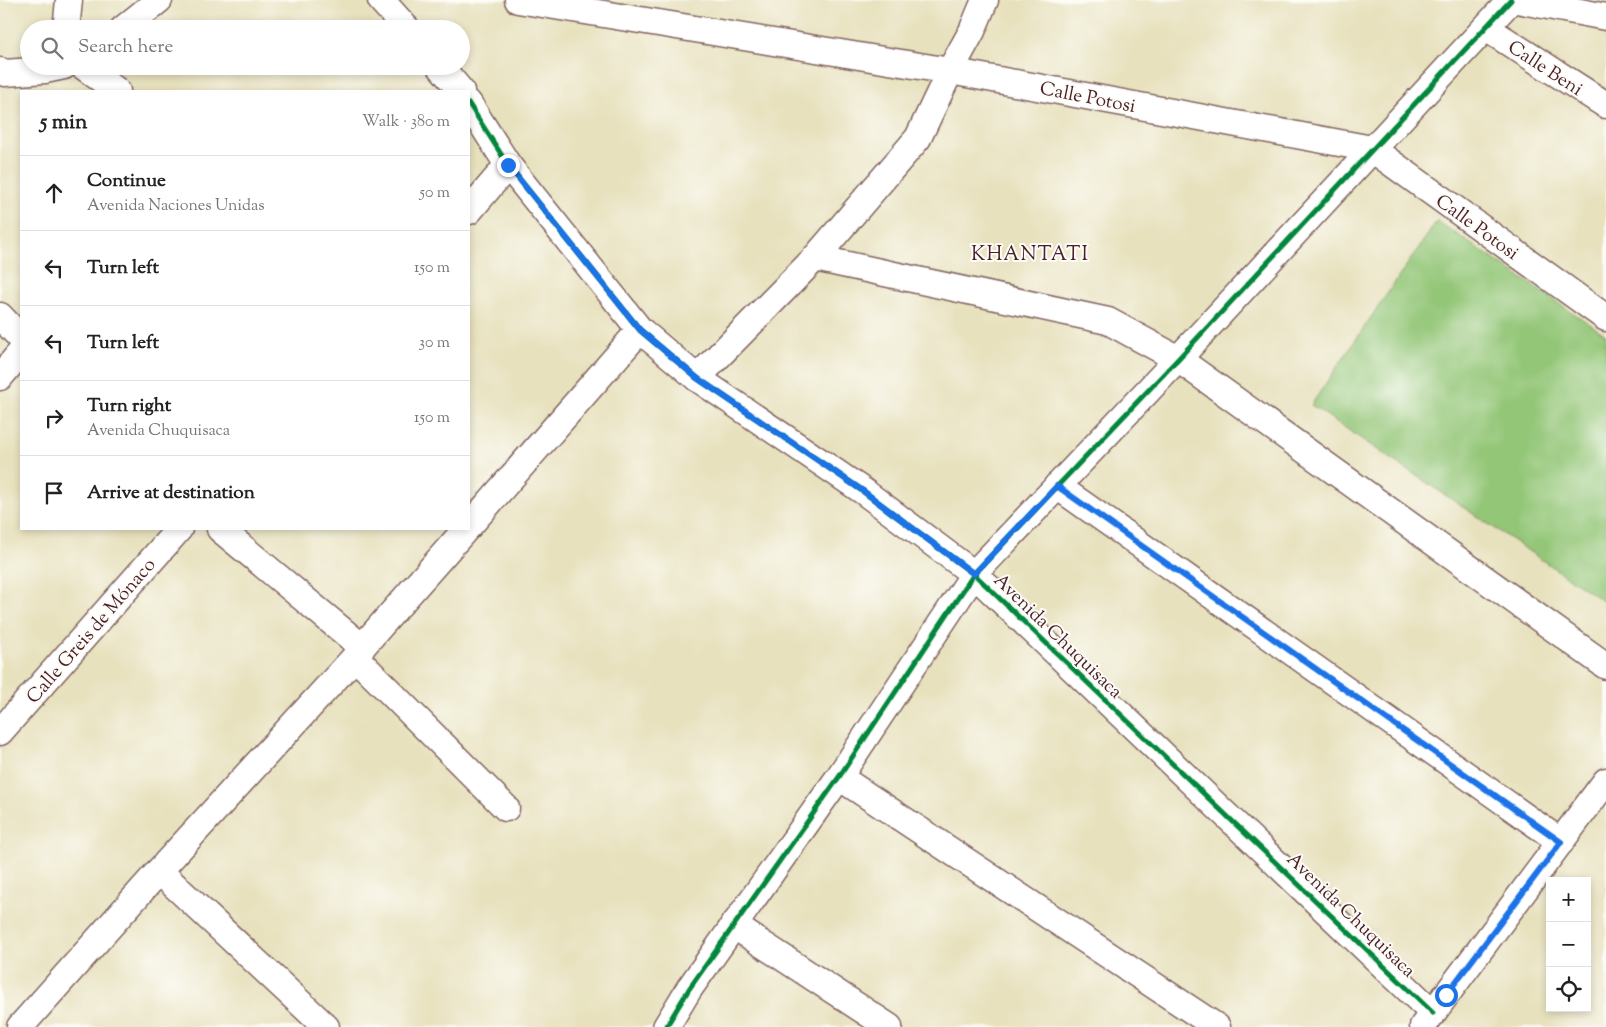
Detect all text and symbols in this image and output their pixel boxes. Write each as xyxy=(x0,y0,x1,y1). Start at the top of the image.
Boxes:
search box xyxy=(20,20,470,75)
icon: search xyxy=(38,34,66,62)
text: Search here xyxy=(78,34,173,61)
street label: Calle Beni xyxy=(1502,35,1587,103)
street label: Calle Potosi xyxy=(1037,76,1138,121)
text: 5 min xyxy=(40,108,87,138)
text: Walk · 380 m xyxy=(362,111,450,134)
route end xyxy=(497,154,520,177)
text: Continue xyxy=(87,168,166,195)
icon: ahead xyxy=(40,179,68,207)
text: 50 m xyxy=(419,182,450,205)
street label: Calle Potosi xyxy=(1429,189,1524,267)
text: Avenida Naciones Unidas xyxy=(87,195,265,218)
district label: KHANTATI xyxy=(971,241,1089,270)
icon: left xyxy=(40,254,68,282)
text: Turn left xyxy=(87,255,159,282)
text: 150 m xyxy=(414,257,450,280)
icon: left xyxy=(40,329,68,357)
text: Turn left xyxy=(87,330,159,357)
text: 30 m xyxy=(419,332,450,355)
text: Turn right xyxy=(87,393,171,420)
icon: right xyxy=(40,404,68,432)
text: 150 m xyxy=(414,407,450,430)
text: Avenida Chuquisaca xyxy=(87,420,230,443)
icon: arrive xyxy=(40,479,68,507)
text: Arrive at destination xyxy=(87,480,255,507)
street label: Calle Greis de Mónaco xyxy=(21,553,163,710)
street label: Avenida Chuquisaca xyxy=(987,568,1128,706)
street label: Avenida Chuquisaca xyxy=(1280,847,1421,985)
map controls xyxy=(1546,877,1591,1012)
button: + xyxy=(1546,877,1591,922)
button: − xyxy=(1546,922,1591,967)
button: locate xyxy=(1546,967,1591,1012)
route start xyxy=(1435,984,1458,1007)

